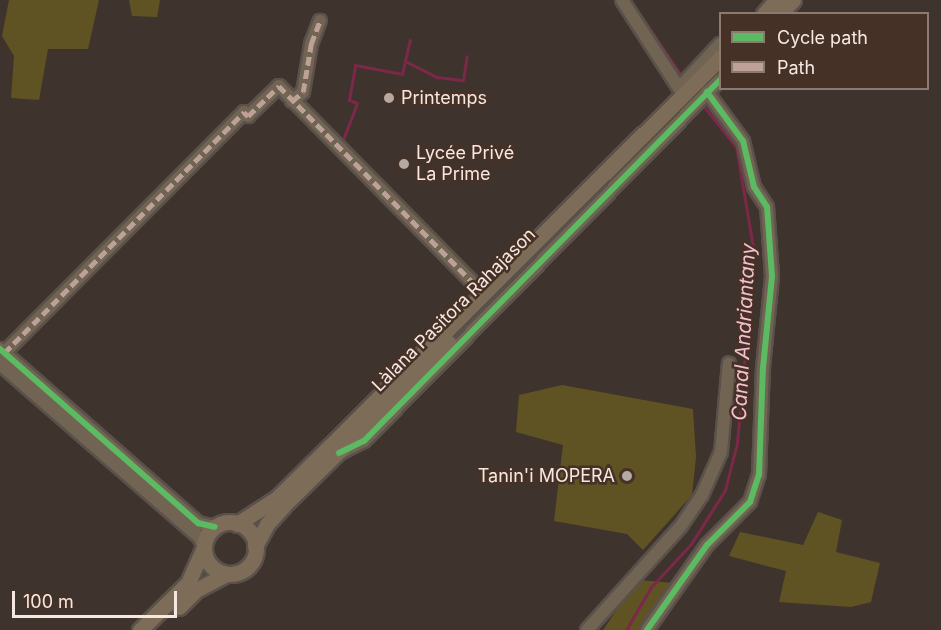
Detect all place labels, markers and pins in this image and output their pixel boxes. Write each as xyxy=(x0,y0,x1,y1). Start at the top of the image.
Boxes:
place label: Printemps xyxy=(401,87,487,109)
marker: Printemps xyxy=(382,91,396,105)
place label: Lycée Privé La Prime xyxy=(416,143,514,186)
marker: Lycée Privé La Prime xyxy=(397,157,411,171)
place label: Tanin'i MOPERA xyxy=(478,465,615,487)
marker: Tanin'i MOPERA xyxy=(620,469,634,483)

